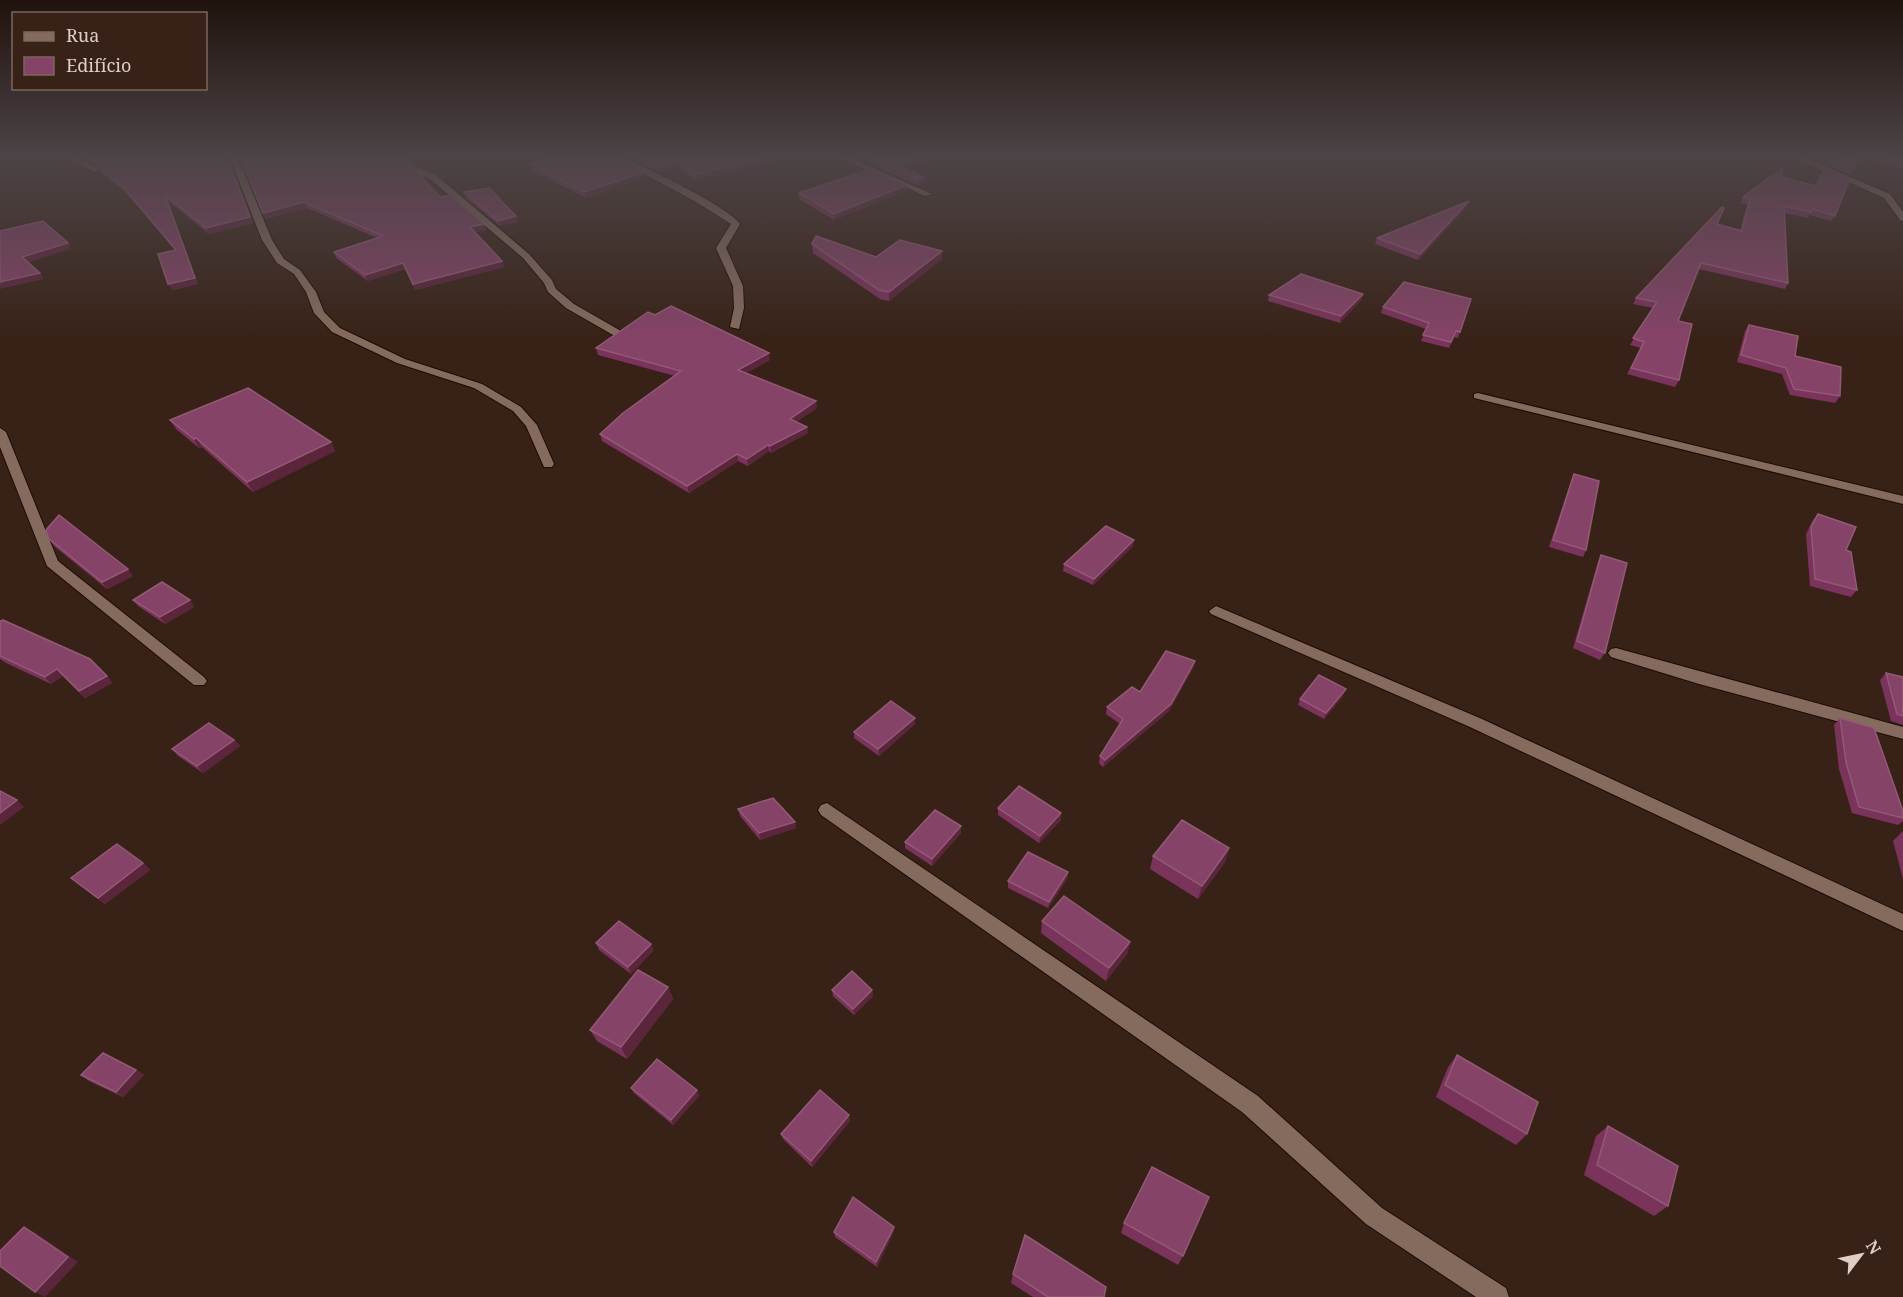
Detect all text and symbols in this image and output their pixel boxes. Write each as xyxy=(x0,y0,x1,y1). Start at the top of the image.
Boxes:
legend xyxy=(12,12,207,90)
text: Rua xyxy=(66,23,99,47)
text: Edifício xyxy=(66,53,131,77)
north arrow xyxy=(1831,1225,1891,1285)
text: N xyxy=(1861,1236,1887,1259)

